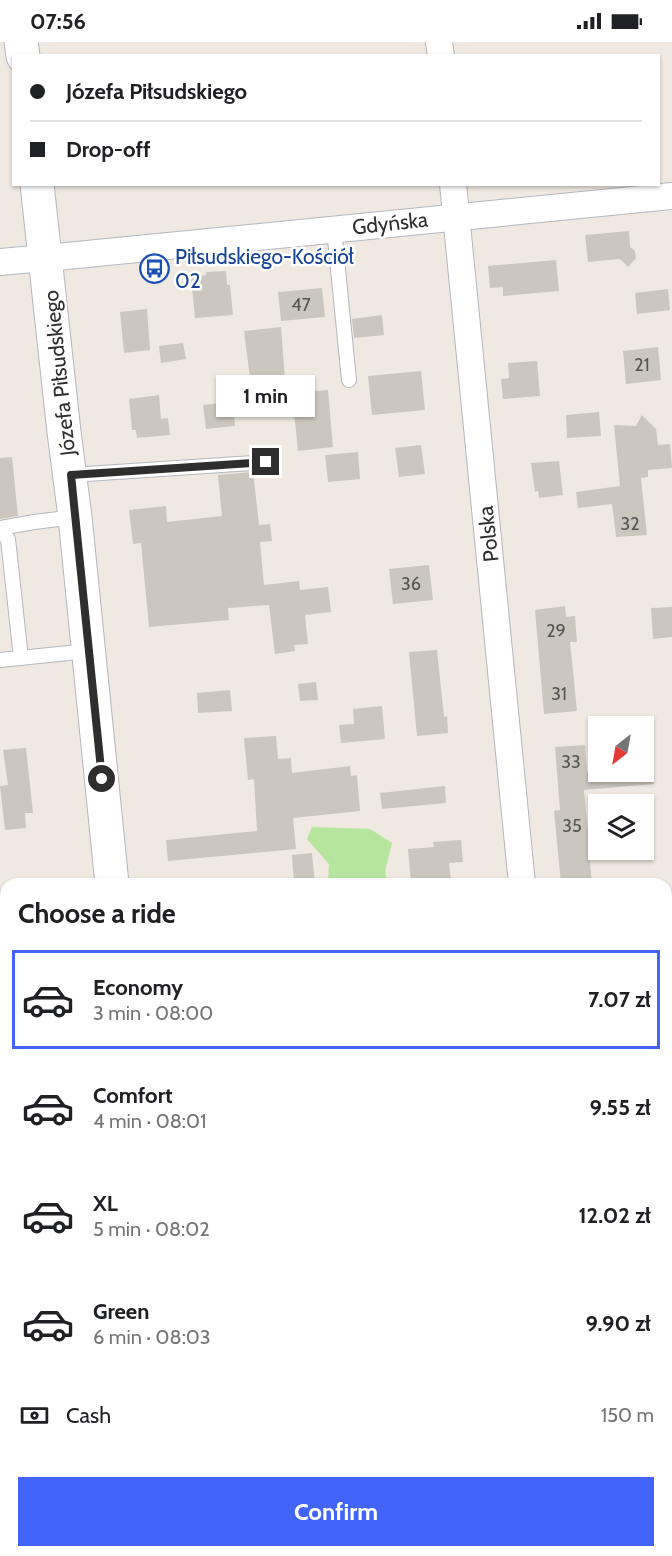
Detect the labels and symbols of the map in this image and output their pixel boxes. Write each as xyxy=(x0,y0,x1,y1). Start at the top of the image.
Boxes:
street label: Gdyńska xyxy=(351,207,429,239)
place label: Piłsudskiego-Kościół 02 xyxy=(175,244,354,293)
bus stop icon: Piłsudskiego-Kościół 02 xyxy=(138,252,170,284)
street label: Józefa Piłsudskiego xyxy=(38,289,80,458)
house number: 47 xyxy=(291,294,311,316)
house number: 21 xyxy=(634,354,650,376)
callout: 1 min xyxy=(216,375,316,417)
route end xyxy=(252,448,279,475)
street label: Polska xyxy=(473,505,503,563)
house number: 32 xyxy=(620,513,640,535)
house number: 36 xyxy=(401,573,421,595)
house number: 29 xyxy=(546,620,566,642)
house number: 31 xyxy=(551,683,567,705)
north arrow xyxy=(588,716,654,782)
house number: 33 xyxy=(561,751,581,773)
route start xyxy=(88,765,115,792)
house number: 35 xyxy=(562,815,582,837)

